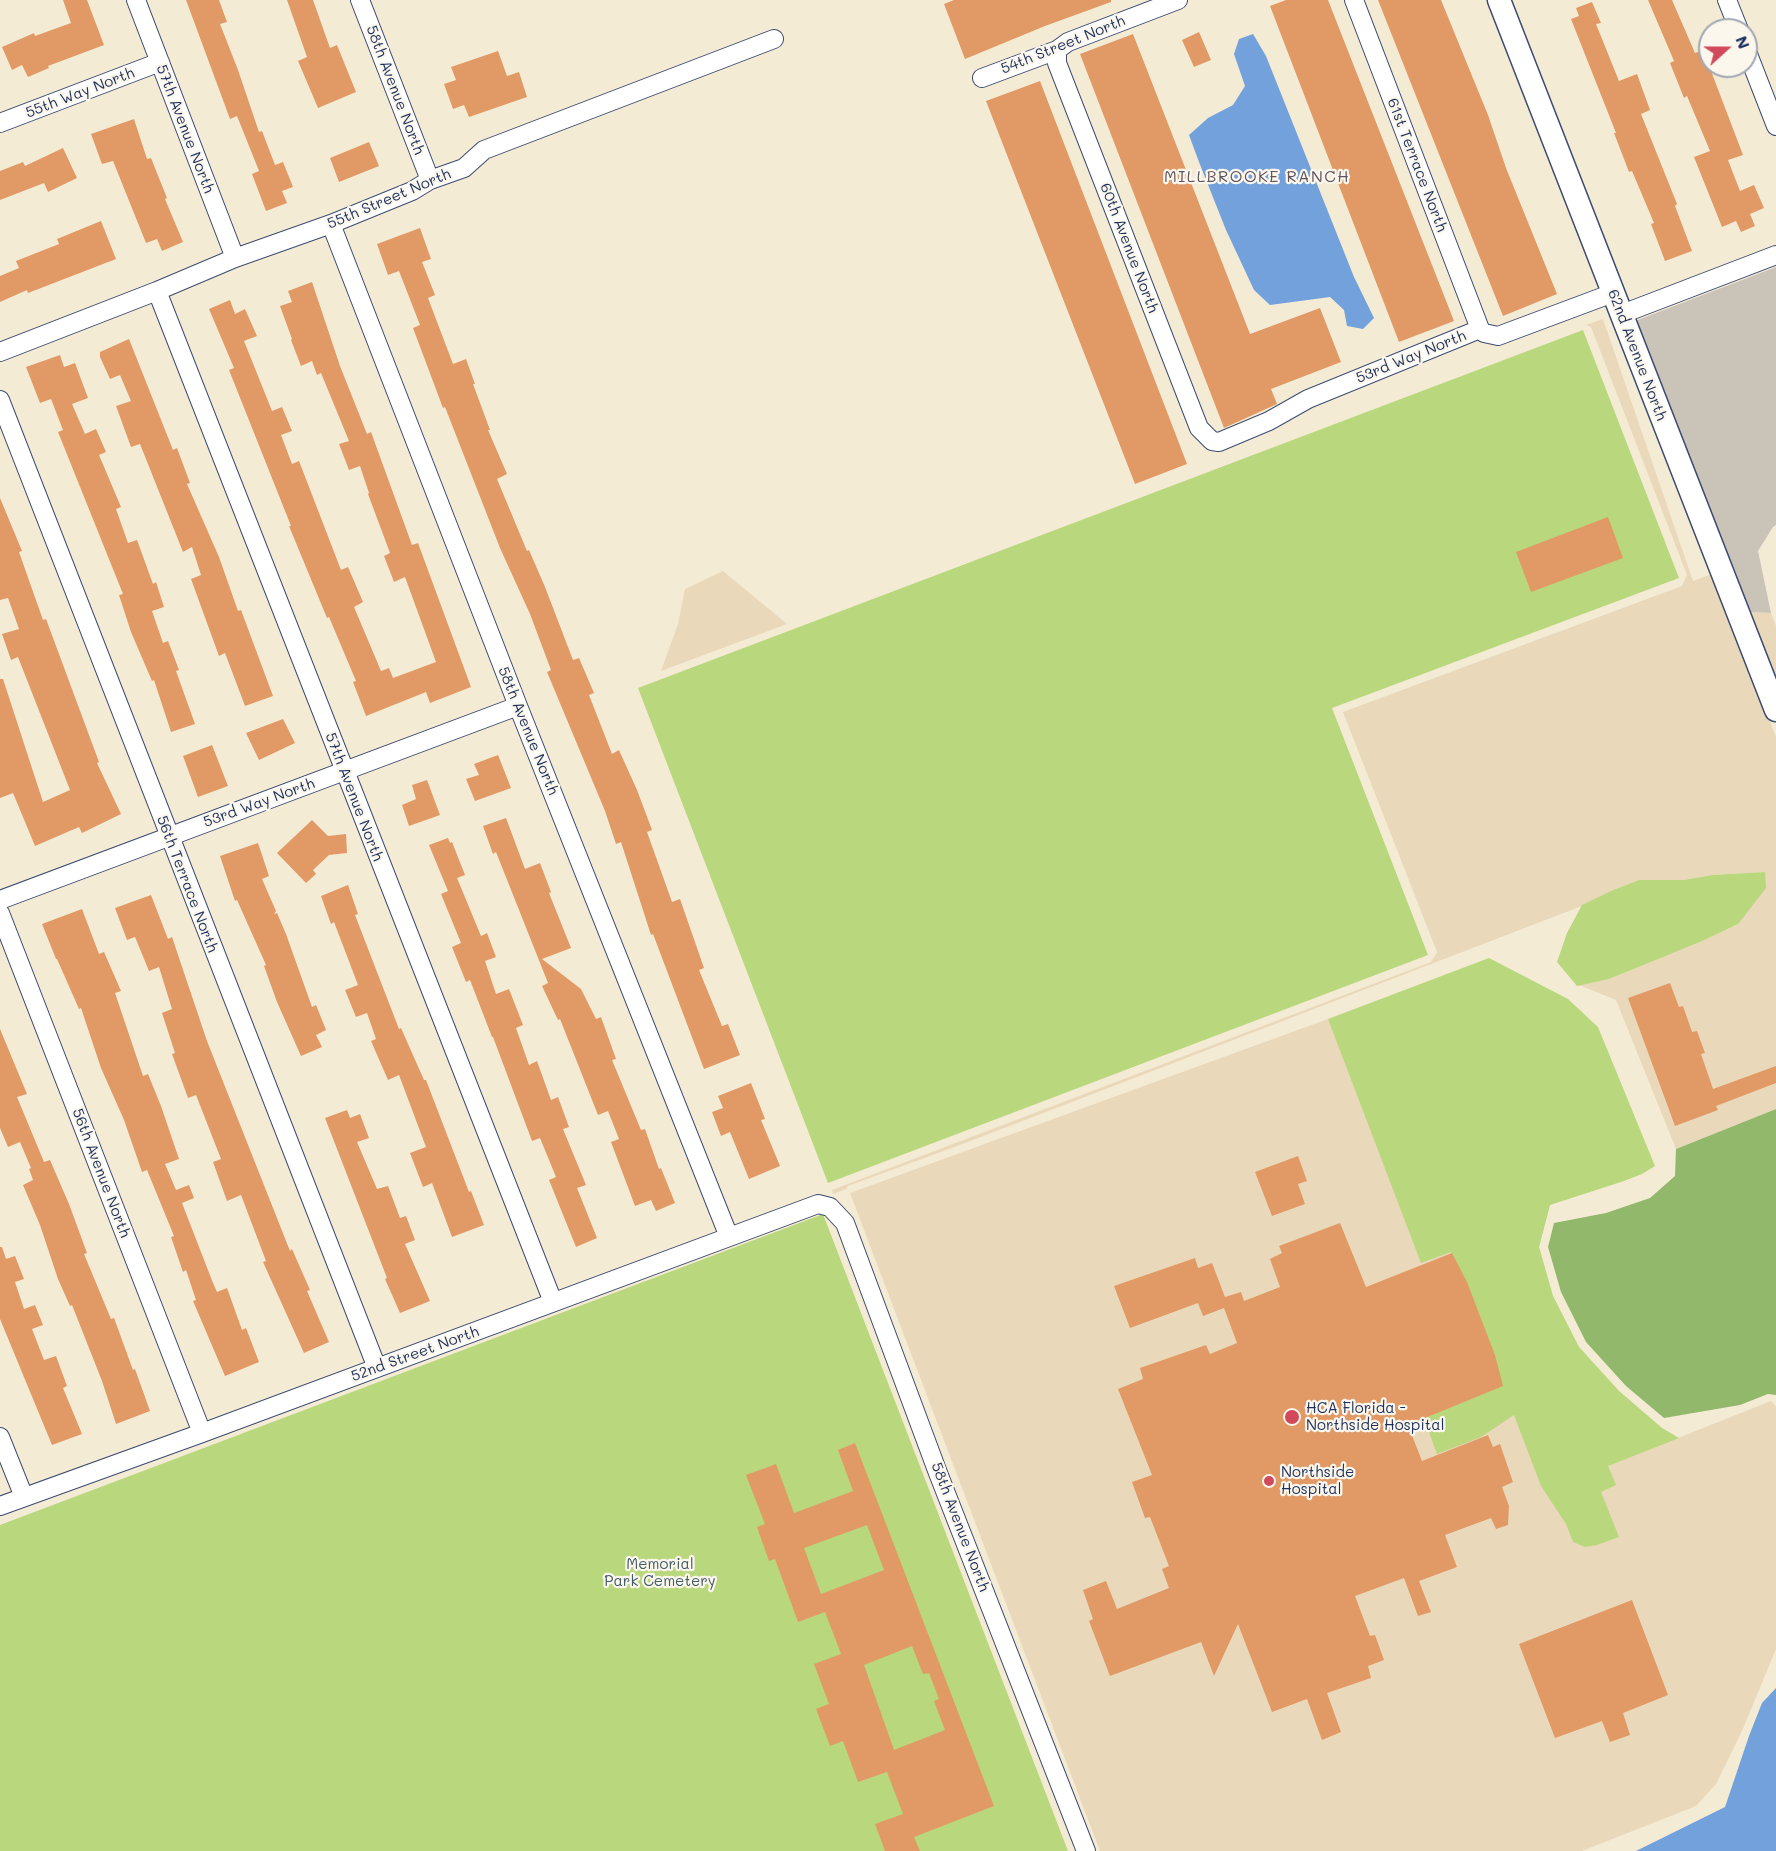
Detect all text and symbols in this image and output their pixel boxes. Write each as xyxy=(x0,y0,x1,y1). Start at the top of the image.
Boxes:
street label: 54th Street North xyxy=(998,12,1128,78)
north arrow xyxy=(1698,18,1758,78)
street label: 58th Avenue North xyxy=(362,23,428,157)
text: N xyxy=(1731,33,1755,52)
street label: 57th Avenue North xyxy=(152,62,218,196)
street label: 55th Way North xyxy=(23,64,137,122)
street label: 61st Terrace North xyxy=(1383,96,1451,234)
street label: 55th Street North xyxy=(325,165,453,233)
district label: MILLBROOKE RANCH xyxy=(1164,167,1350,187)
street label: 60th Avenue North xyxy=(1096,181,1162,315)
street label: 62nd Avenue North xyxy=(1604,287,1670,423)
street label: 53rd Way North xyxy=(1353,327,1469,387)
street label: 58th Avenue North xyxy=(494,664,562,798)
street label: 57th Avenue North xyxy=(321,730,387,864)
street label: 53rd Way North xyxy=(201,775,317,831)
street label: 56th Terrace North xyxy=(153,813,221,955)
street label: 56th Avenue North xyxy=(68,1106,134,1240)
street label: 52nd Street North xyxy=(349,1322,481,1386)
place label: HCA Florida - Northside Hospital xyxy=(1306,1399,1444,1434)
marker: HCA Florida - Northside Hospital xyxy=(1283,1408,1301,1426)
street label: 58th Avenue North xyxy=(927,1460,993,1594)
place label: Northside Hospital xyxy=(1281,1463,1354,1498)
marker: Northside Hospital xyxy=(1262,1474,1276,1488)
park label: Memorial Park Cemetery xyxy=(604,1555,716,1590)

